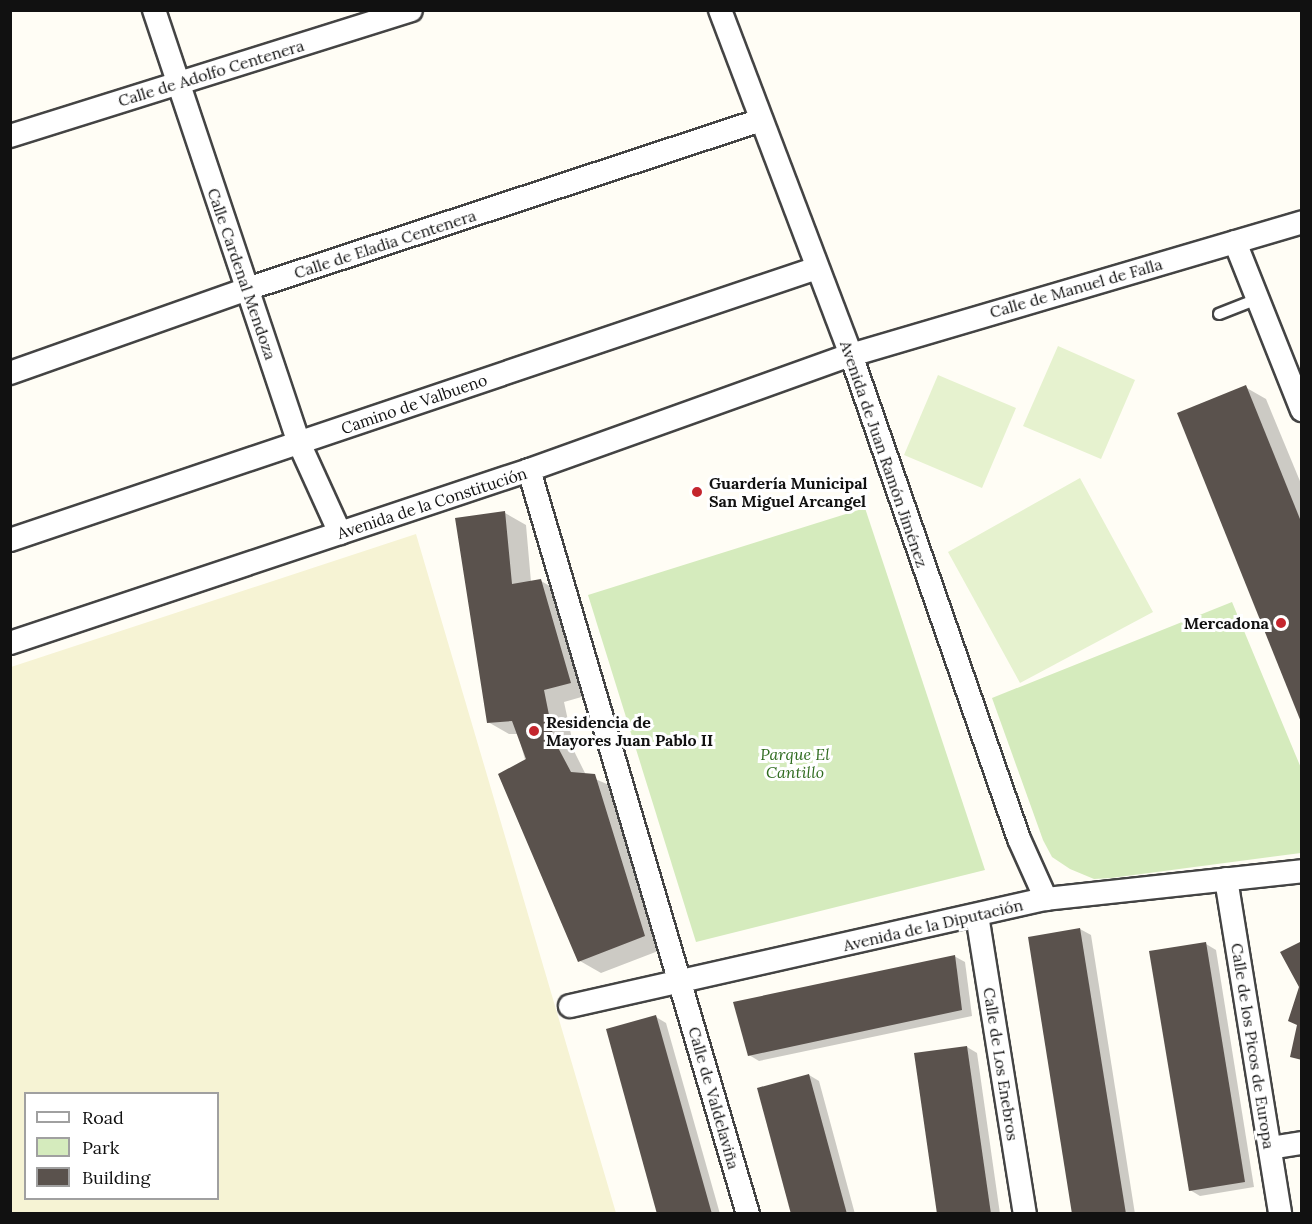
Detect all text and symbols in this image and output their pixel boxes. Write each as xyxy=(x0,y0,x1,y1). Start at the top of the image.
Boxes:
street label: Calle de Adolfo Centenera xyxy=(116,36,306,110)
street label: Calle Cardenal Mendoza xyxy=(204,186,280,362)
street label: Calle de Eladia Centenera xyxy=(292,205,478,283)
street label: Calle de Manuel de Falla xyxy=(987,254,1165,322)
street label: Avenida de Juan Ramón Jiménez xyxy=(836,338,932,570)
street label: Camino de Valbueno xyxy=(338,370,490,438)
street label: Avenida de la Constitución xyxy=(335,463,529,543)
place label: Guardería Municipal San Miguel Arcangel xyxy=(709,473,868,511)
marker: Guardería Municipal San Miguel Arcangel xyxy=(690,485,704,499)
place label: Mercadona xyxy=(1184,613,1269,633)
marker: Mercadona xyxy=(1274,616,1288,630)
place label: Residencia de Mayores Juan Pablo II xyxy=(546,712,713,750)
marker: Residencia de Mayores Juan Pablo II xyxy=(527,724,541,738)
park label: Parque El Cantillo xyxy=(760,744,830,782)
street label: Avenida de la Diputación xyxy=(841,895,1025,955)
street label: Calle de los Picos de Europa xyxy=(1227,942,1279,1150)
street label: Calle de Los Enebros xyxy=(979,986,1023,1142)
street label: Calle de Valdelaviña xyxy=(684,1025,744,1171)
legend xyxy=(24,1092,219,1200)
text: Road xyxy=(82,1106,124,1129)
text: Park xyxy=(82,1136,119,1159)
text: Building xyxy=(82,1166,150,1189)

